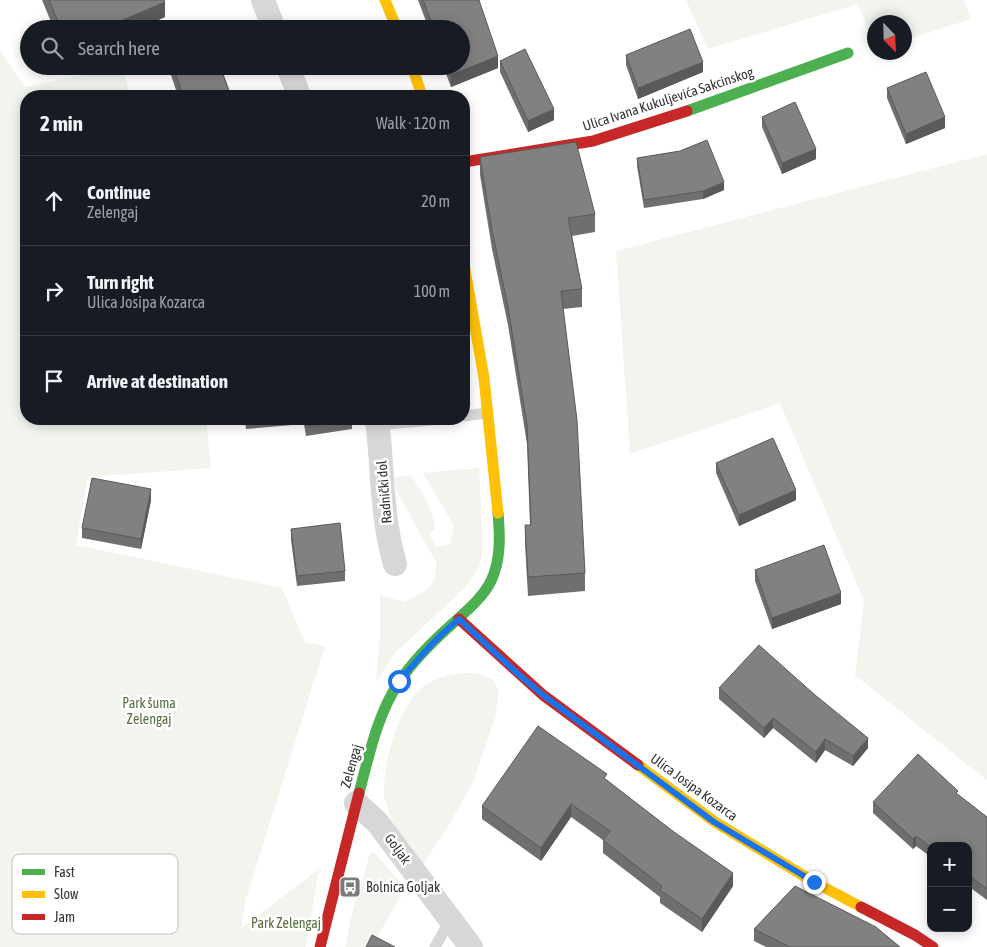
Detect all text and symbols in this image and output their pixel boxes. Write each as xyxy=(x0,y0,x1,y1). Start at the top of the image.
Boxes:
north arrow xyxy=(867,15,912,60)
search box xyxy=(20,20,470,75)
icon: search xyxy=(38,34,66,62)
text: Search here xyxy=(78,37,160,59)
street label: Ulica Ivana Kukuljevića Sakcinskog xyxy=(581,64,755,134)
text: 2 min xyxy=(40,111,83,135)
text: Walk · 120 m xyxy=(376,114,450,132)
text: Continue xyxy=(87,181,151,203)
icon: ahead xyxy=(40,187,68,215)
text: 20 m xyxy=(421,192,450,210)
text: Zelengaj xyxy=(87,203,138,221)
text: Turn right xyxy=(87,271,154,293)
icon: right xyxy=(40,277,68,305)
text: 100 m xyxy=(414,282,450,300)
text: Ulica Josipa Kozarca xyxy=(87,293,205,311)
icon: arrive xyxy=(40,367,68,395)
text: Arrive at destination xyxy=(87,370,228,392)
street label: Radnički dol xyxy=(373,460,395,524)
route start xyxy=(388,670,411,693)
park label: Park šuma Zelengaj xyxy=(122,695,176,727)
street label: Zelengaj xyxy=(337,742,365,790)
street label: Ulica Josipa Kozarca xyxy=(647,750,741,824)
street label: Goljak xyxy=(382,831,414,867)
map controls xyxy=(927,842,972,932)
button: + xyxy=(927,842,972,887)
legend xyxy=(12,854,178,934)
text: Fast xyxy=(54,864,75,880)
route end xyxy=(803,871,826,894)
bus stop icon: Bolnica Goljak xyxy=(338,875,362,899)
place label: Bolnica Goljak xyxy=(366,879,440,895)
text: Slow xyxy=(54,886,79,902)
button: − xyxy=(927,887,972,932)
text: Jam xyxy=(54,909,75,925)
park label: Park Zelengaj xyxy=(251,915,321,931)

